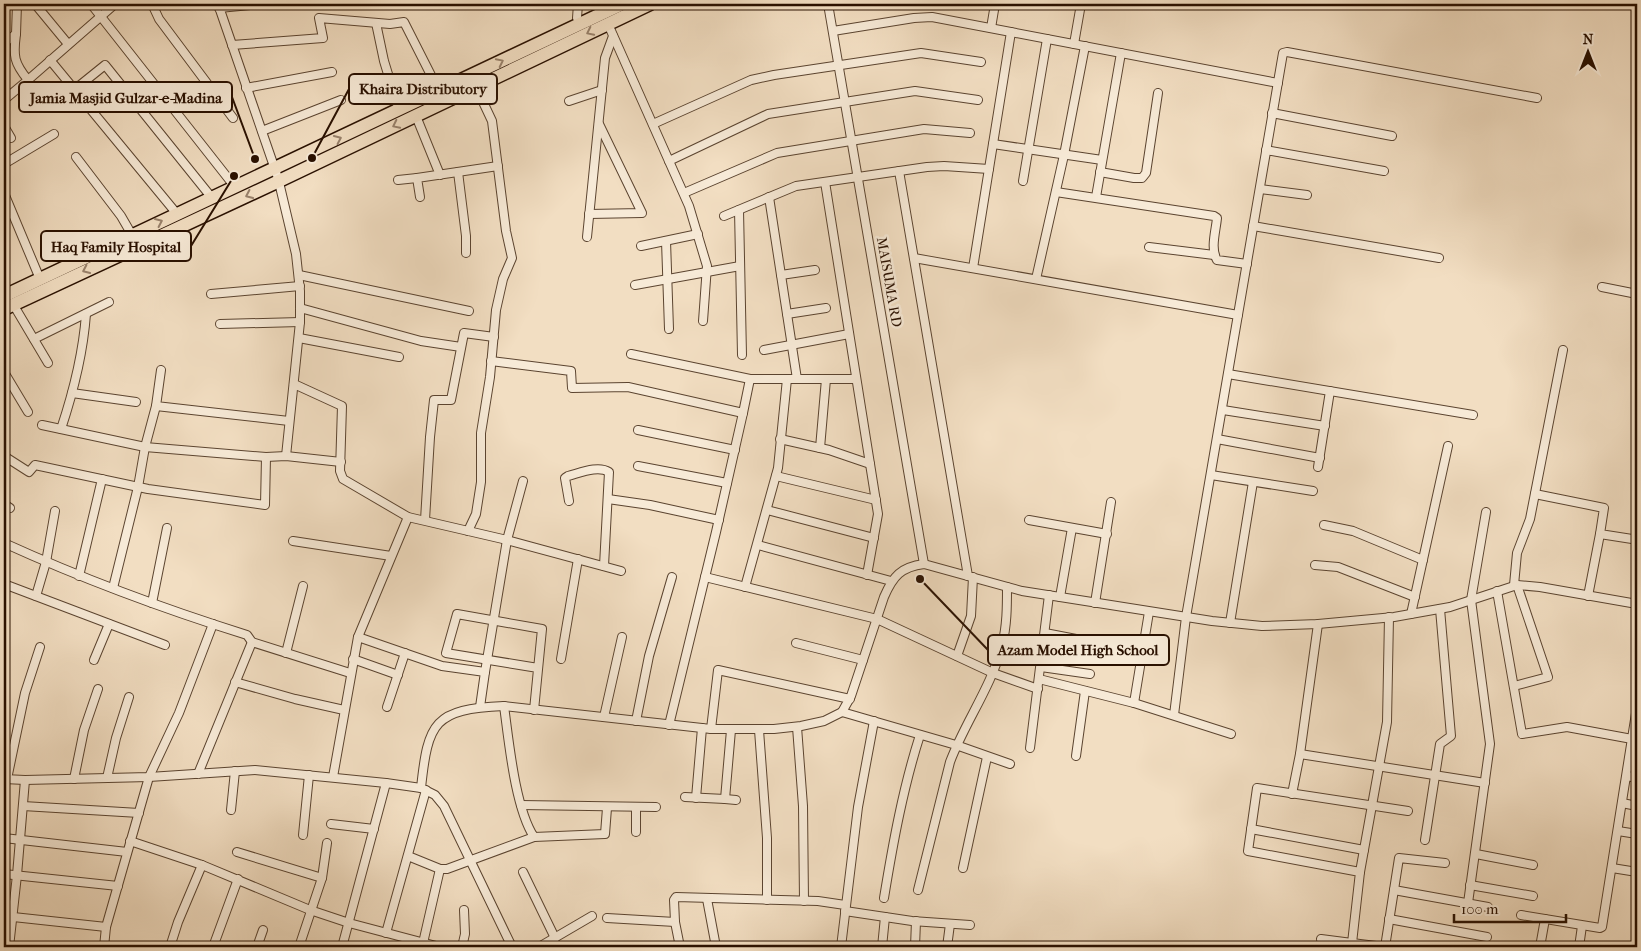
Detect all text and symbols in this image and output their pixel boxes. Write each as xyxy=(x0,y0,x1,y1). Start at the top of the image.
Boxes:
one-way arrow xyxy=(586,26,595,37)
north arrow xyxy=(1564,28,1614,78)
text: N xyxy=(1583,31,1594,48)
one-way arrow xyxy=(495,57,504,68)
callout: Khaira Distributory xyxy=(349,74,497,104)
text: Khaira Distributory xyxy=(359,80,488,98)
callout: Jamia Masjid Gulzar-e-Madina xyxy=(19,82,232,112)
text: Jamia Masjid Gulzar-e-Madina xyxy=(28,89,223,107)
one-way arrow xyxy=(392,119,401,129)
one-way arrow xyxy=(333,135,342,145)
one-way arrow xyxy=(245,188,254,199)
one-way arrow xyxy=(153,219,162,229)
callout: Haq Family Hospital xyxy=(41,231,191,261)
street label: MAISUMA RD xyxy=(873,236,905,329)
text: Haq Family Hospital xyxy=(51,238,182,256)
one-way arrow xyxy=(82,264,91,274)
callout: Azam Model High School xyxy=(988,635,1169,665)
text: Azam Model High School xyxy=(997,641,1159,659)
scale bar xyxy=(1454,891,1566,923)
text: 100 m xyxy=(1461,900,1499,918)

